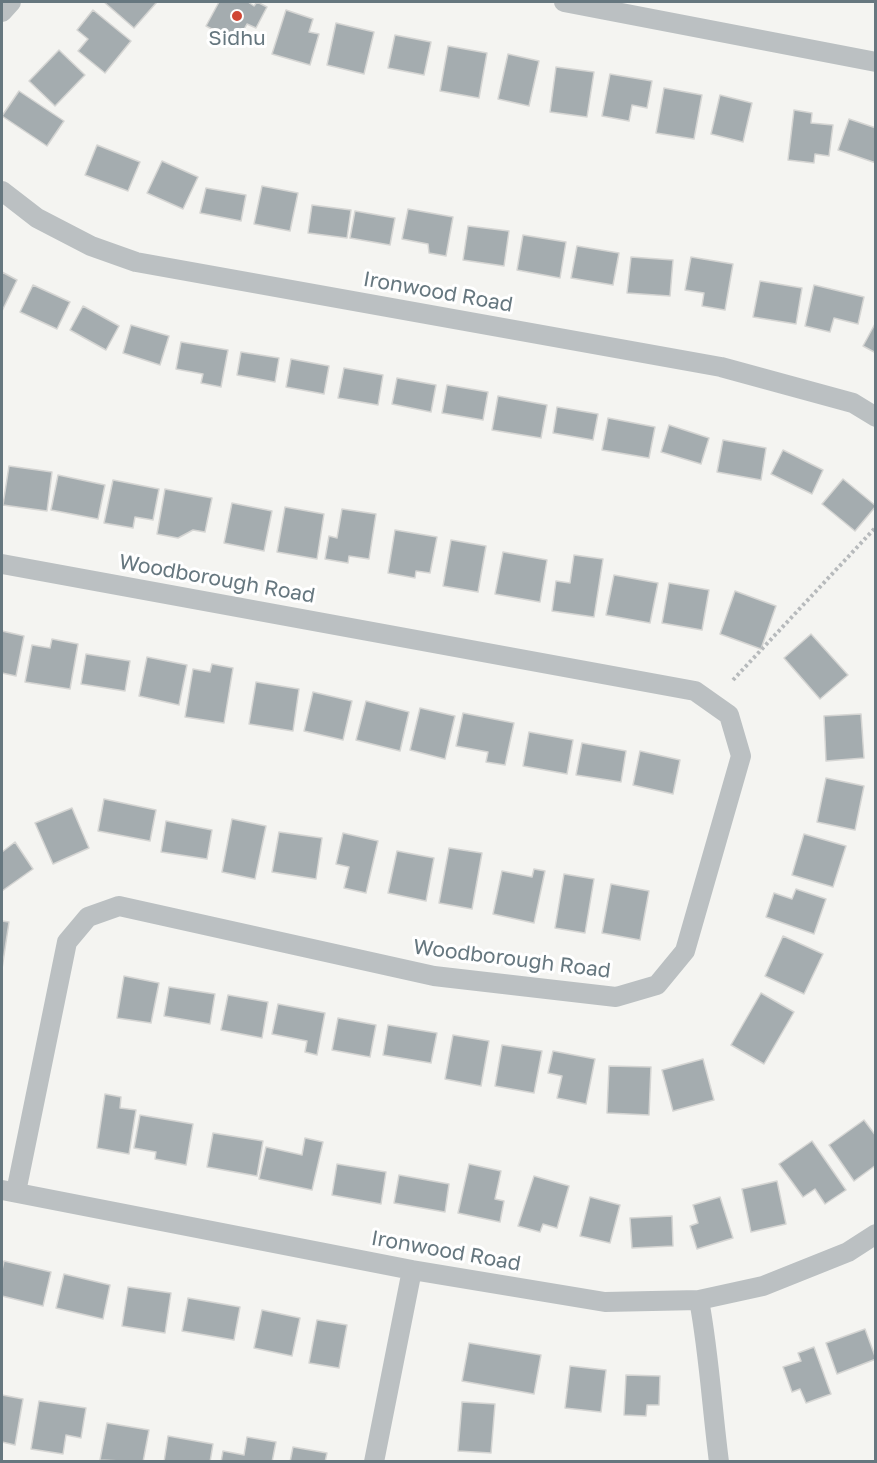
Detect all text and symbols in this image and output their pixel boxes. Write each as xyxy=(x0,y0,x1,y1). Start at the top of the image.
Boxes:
marker: Sidhu xyxy=(230,9,244,23)
place label: Sidhu xyxy=(208,25,266,51)
street label: Ironwood Road xyxy=(361,266,515,318)
street label: Woodborough Road xyxy=(117,549,317,609)
street label: Woodborough Road xyxy=(412,934,612,984)
street label: Ironwood Road xyxy=(369,1225,523,1277)

